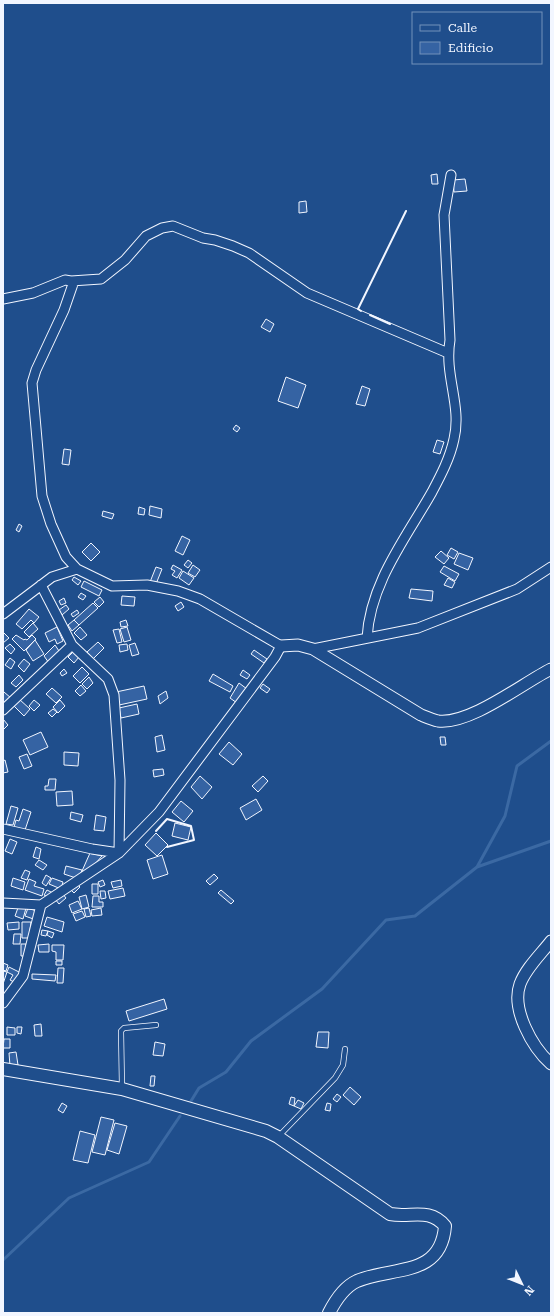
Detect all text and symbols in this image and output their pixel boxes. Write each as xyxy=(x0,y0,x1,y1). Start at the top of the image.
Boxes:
legend xyxy=(412,12,542,64)
text: Calle xyxy=(448,21,478,35)
text: Edificio xyxy=(448,41,493,55)
north arrow xyxy=(502,1264,542,1304)
text: N xyxy=(521,1283,537,1298)

